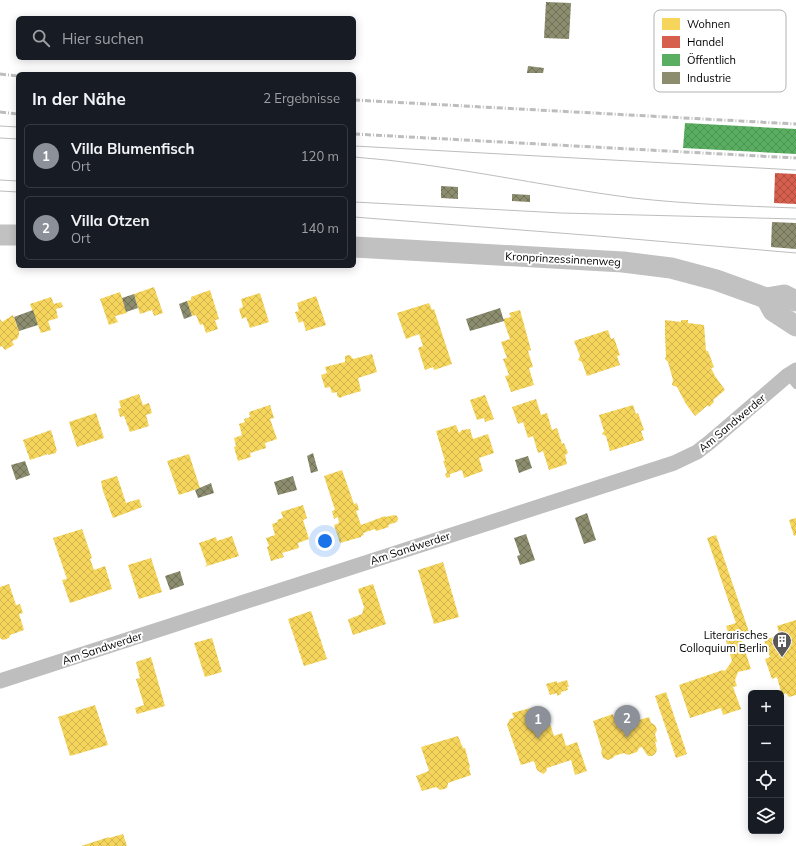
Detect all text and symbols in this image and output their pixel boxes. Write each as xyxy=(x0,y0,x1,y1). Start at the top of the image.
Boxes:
legend xyxy=(654,10,786,92)
search box xyxy=(16,16,356,60)
text: Wohnen xyxy=(687,17,730,31)
icon: search xyxy=(30,27,52,49)
text: Hier suchen xyxy=(62,29,144,48)
text: Handel xyxy=(687,35,724,49)
text: Öffentlich xyxy=(687,53,736,67)
text: Industrie xyxy=(687,71,731,85)
text: In der Nähe xyxy=(32,88,126,109)
text: 2 Ergebnisse xyxy=(263,90,340,106)
text: Villa Blumenfisch xyxy=(71,139,194,158)
text: 1 xyxy=(42,148,50,164)
text: 120 m xyxy=(301,148,339,164)
text: Ort xyxy=(71,158,91,174)
text: Villa Otzen xyxy=(71,211,150,230)
text: 2 xyxy=(42,220,50,236)
text: 140 m xyxy=(301,220,339,236)
text: Ort xyxy=(71,230,91,246)
street label: Kronprinzessinnenweg xyxy=(505,249,621,269)
street label: Am Sandwerder xyxy=(696,391,768,455)
street label: Am Sandwerder xyxy=(368,529,452,567)
your location xyxy=(315,531,335,551)
place label: Literarisches Colloquium Berlin xyxy=(679,628,768,655)
street label: Am Sandwerder xyxy=(60,629,144,667)
building icon: Literarisches Colloquium Berlin xyxy=(771,630,793,658)
map controls xyxy=(748,690,784,834)
button: + xyxy=(748,690,784,726)
pin: 2 xyxy=(614,705,640,738)
pin: 1 xyxy=(525,706,551,739)
button: − xyxy=(748,726,784,762)
button: locate xyxy=(748,762,784,798)
button: layers xyxy=(748,798,784,834)

